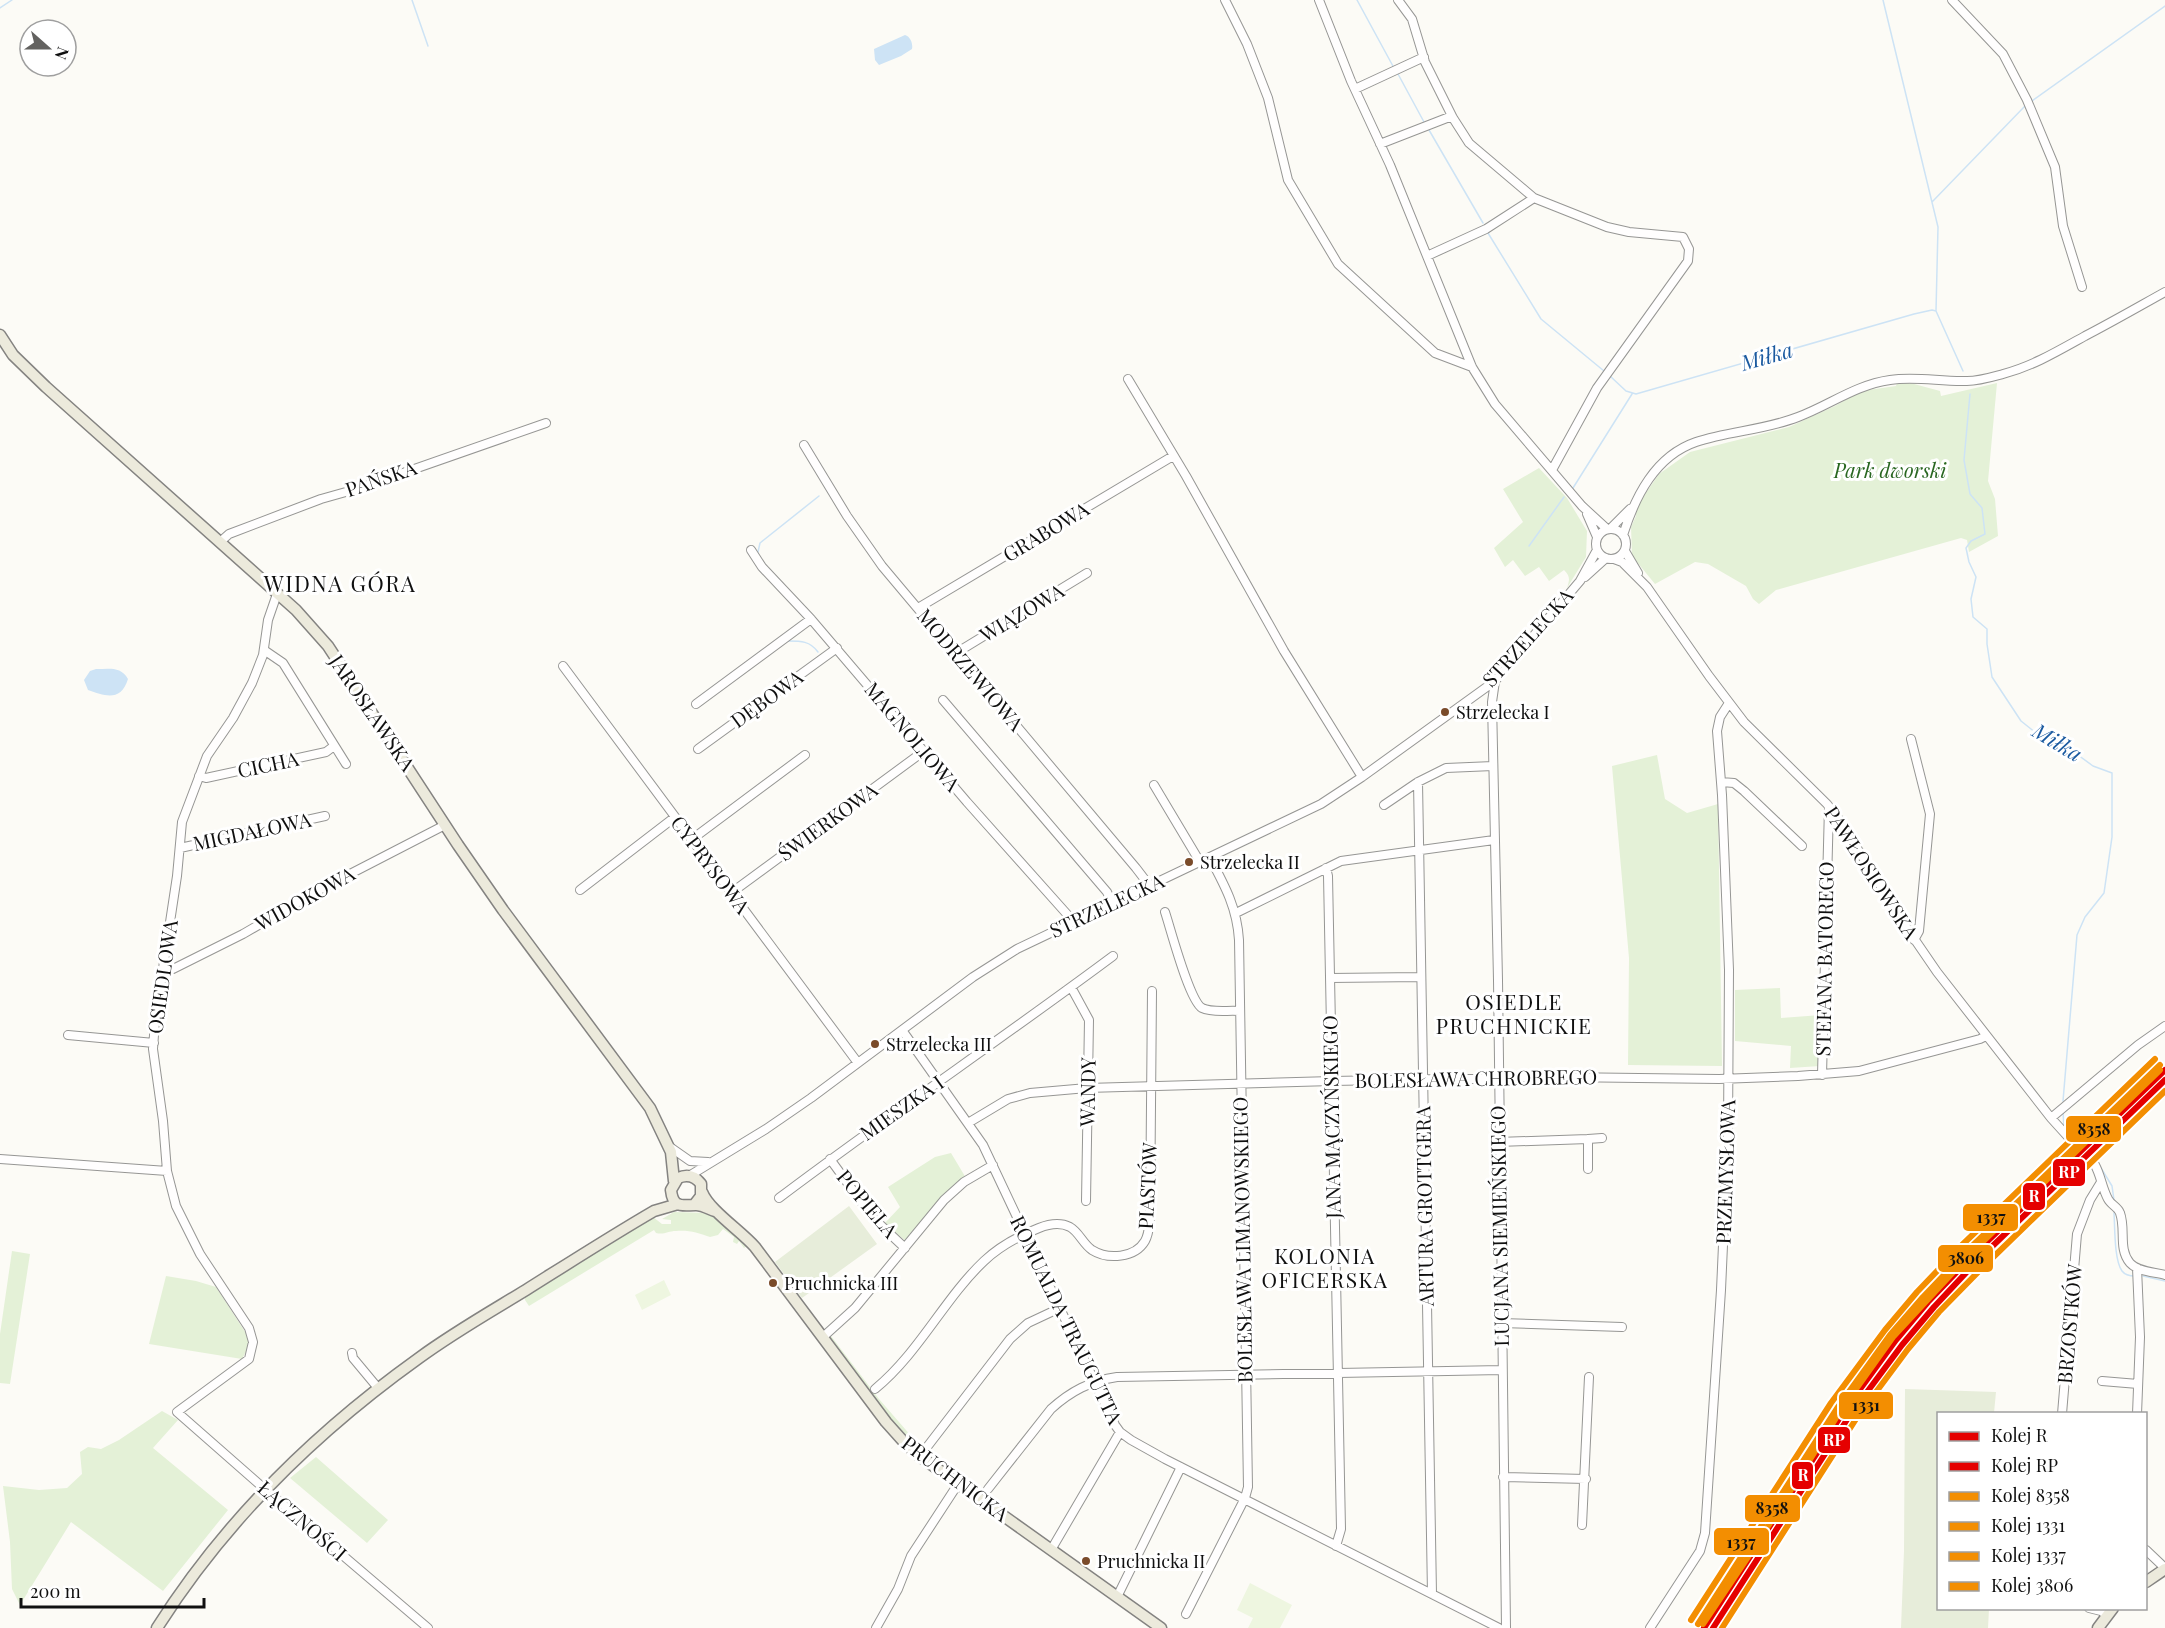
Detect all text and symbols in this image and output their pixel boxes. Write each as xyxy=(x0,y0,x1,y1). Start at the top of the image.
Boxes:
north arrow xyxy=(18,18,78,78)
text: N xyxy=(50,44,74,63)
water label: Miłka xyxy=(1736,334,1796,376)
street label: PAŃSKA xyxy=(341,453,420,502)
park label: Park dworski xyxy=(1833,456,1947,483)
street label: GRABOWA xyxy=(997,494,1094,567)
district label: WIDNA GÓRA xyxy=(263,568,416,598)
street label: WIĄZOWA xyxy=(973,576,1069,648)
street label: STRZELECKA xyxy=(1475,582,1579,692)
street label: MODRZEWIOWA xyxy=(912,602,1031,736)
street label: JAROSŁAWSKA xyxy=(324,648,422,776)
street label: DĘBOWA xyxy=(725,662,808,733)
street label: MAGNOLIOWA xyxy=(859,676,967,797)
place label: Strzelecka I xyxy=(1456,700,1550,724)
marker: Strzelecka I xyxy=(1439,706,1451,718)
water label: Miłka xyxy=(2027,715,2088,767)
street label: CICHA xyxy=(235,744,301,783)
street label: ŚWIERKOWA xyxy=(772,775,883,866)
street label: PAWŁOSIOWSKA xyxy=(1819,800,1926,944)
street label: MIGDAŁOWA xyxy=(190,805,314,856)
street label: CYPRYSOWA xyxy=(665,810,757,919)
place label: Strzelecka II xyxy=(1200,850,1300,874)
marker: Strzelecka II xyxy=(1183,856,1195,868)
street label: WIDOKOWA xyxy=(249,859,359,937)
street label: STEFANA BATOREGO xyxy=(1808,861,1839,1057)
street label: STRZELECKA xyxy=(1045,866,1168,943)
street label: OSIEDLOWA xyxy=(140,918,183,1036)
district label: OSIEDLE PRUCHNICKIE xyxy=(1436,987,1592,1039)
street label: JANA MĄCZYŃSKIEGO xyxy=(1315,1015,1346,1220)
place label: Strzelecka III xyxy=(886,1032,992,1056)
marker: Strzelecka III xyxy=(869,1038,881,1050)
street label: WANDY xyxy=(1072,1057,1101,1128)
street label: BOLESŁAWA CHROBREGO xyxy=(1354,1062,1598,1093)
street label: MIESZKA I xyxy=(854,1068,948,1146)
street label: BOLESŁAWA LIMANOWSKIEGO xyxy=(1226,1097,1257,1383)
street label: PRZEMYSŁOWA xyxy=(1708,1099,1741,1245)
street label: ARTURA GROTTGERA xyxy=(1408,1105,1439,1307)
street label: LUCJANA SIEMIEŃSKIEGO xyxy=(1483,1105,1514,1347)
line badge: 8358 xyxy=(2065,1115,2122,1143)
text: 8358 xyxy=(2078,1118,2110,1139)
street label: PIASTÓW xyxy=(1131,1141,1162,1230)
line badge: RP xyxy=(2052,1158,2086,1187)
text: RP xyxy=(2058,1161,2080,1182)
street label: POPIELA xyxy=(832,1163,905,1243)
line badge: R xyxy=(2022,1182,2046,1211)
text: R xyxy=(2028,1185,2040,1206)
line badge: 1337 xyxy=(1962,1203,2019,1232)
text: 1337 xyxy=(1977,1206,2006,1227)
street label: ROMUALDA TRAUGUTTA xyxy=(1005,1211,1130,1428)
district label: KOLONIA OFICERSKA xyxy=(1262,1241,1388,1293)
line badge: 3806 xyxy=(1937,1244,1994,1273)
text: 3806 xyxy=(1948,1247,1984,1268)
street label: BRZOSTKÓW xyxy=(2050,1262,2087,1385)
place label: Pruchnicka III xyxy=(784,1271,898,1295)
marker: Pruchnicka III xyxy=(767,1277,779,1289)
line badge: 1331 xyxy=(1838,1391,1894,1420)
text: 1331 xyxy=(1852,1394,1880,1415)
legend xyxy=(1937,1412,2147,1610)
text: Kolej R xyxy=(1991,1423,2048,1447)
line badge: RP xyxy=(1817,1426,1851,1454)
street label: PRUCHNICKA xyxy=(897,1429,1015,1527)
text: RP xyxy=(1823,1429,1845,1450)
text: Kolej RP xyxy=(1991,1453,2059,1477)
line badge: R xyxy=(1791,1461,1814,1490)
text: R xyxy=(1797,1464,1809,1485)
street label: ŁĄCZNOŚCI xyxy=(253,1474,353,1566)
text: Kolej 8358 xyxy=(1991,1483,2070,1507)
line badge: 8358 xyxy=(1744,1494,1801,1523)
text: 8358 xyxy=(1756,1497,1788,1518)
text: Kolej 1331 xyxy=(1991,1513,2065,1537)
line badge: 1337 xyxy=(1713,1527,1770,1556)
text: 1337 xyxy=(1727,1531,1756,1552)
text: Kolej 1337 xyxy=(1991,1543,2066,1567)
place label: Pruchnicka II xyxy=(1097,1549,1205,1573)
marker: Pruchnicka II xyxy=(1080,1555,1092,1567)
scale bar xyxy=(21,1571,204,1609)
text: Kolej 3806 xyxy=(1991,1573,2073,1597)
text: 200 m xyxy=(30,1579,81,1603)

